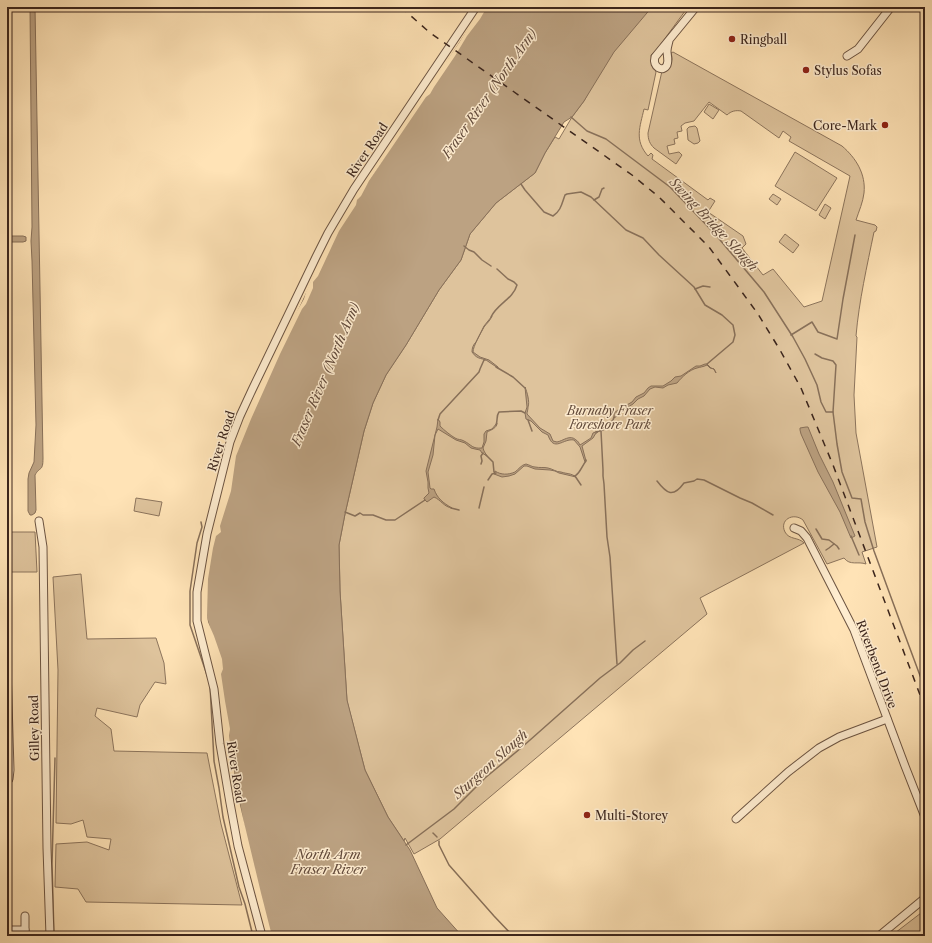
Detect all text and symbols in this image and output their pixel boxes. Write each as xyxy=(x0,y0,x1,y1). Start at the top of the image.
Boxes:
water label: Fraser River (North Arm) xyxy=(438,25,540,162)
place label: Ringball xyxy=(740,32,787,47)
marker: Ringball xyxy=(727,34,737,44)
place label: Stylus Sofas xyxy=(814,63,882,78)
marker: Stylus Sofas xyxy=(801,65,811,75)
place label: Core-Mark xyxy=(813,118,878,133)
street label: River Road xyxy=(343,119,391,180)
marker: Core-Mark xyxy=(880,120,890,130)
water label: Swing Bridge Slough xyxy=(666,173,761,274)
water label: Fraser River (North Arm) xyxy=(287,300,363,449)
park label: Burnaby Fraser Foreshore Park xyxy=(566,403,654,432)
street label: River Road xyxy=(204,408,238,473)
street label: Riverbend Drive xyxy=(853,618,901,711)
street label: Gilley Road xyxy=(26,694,42,761)
water label: Sturgeon Slough xyxy=(448,726,531,803)
street label: River Road xyxy=(224,740,248,805)
place label: Multi-Storey xyxy=(595,808,668,823)
marker: Multi-Storey xyxy=(582,810,592,820)
water label: North Arm Fraser River xyxy=(289,846,367,877)

